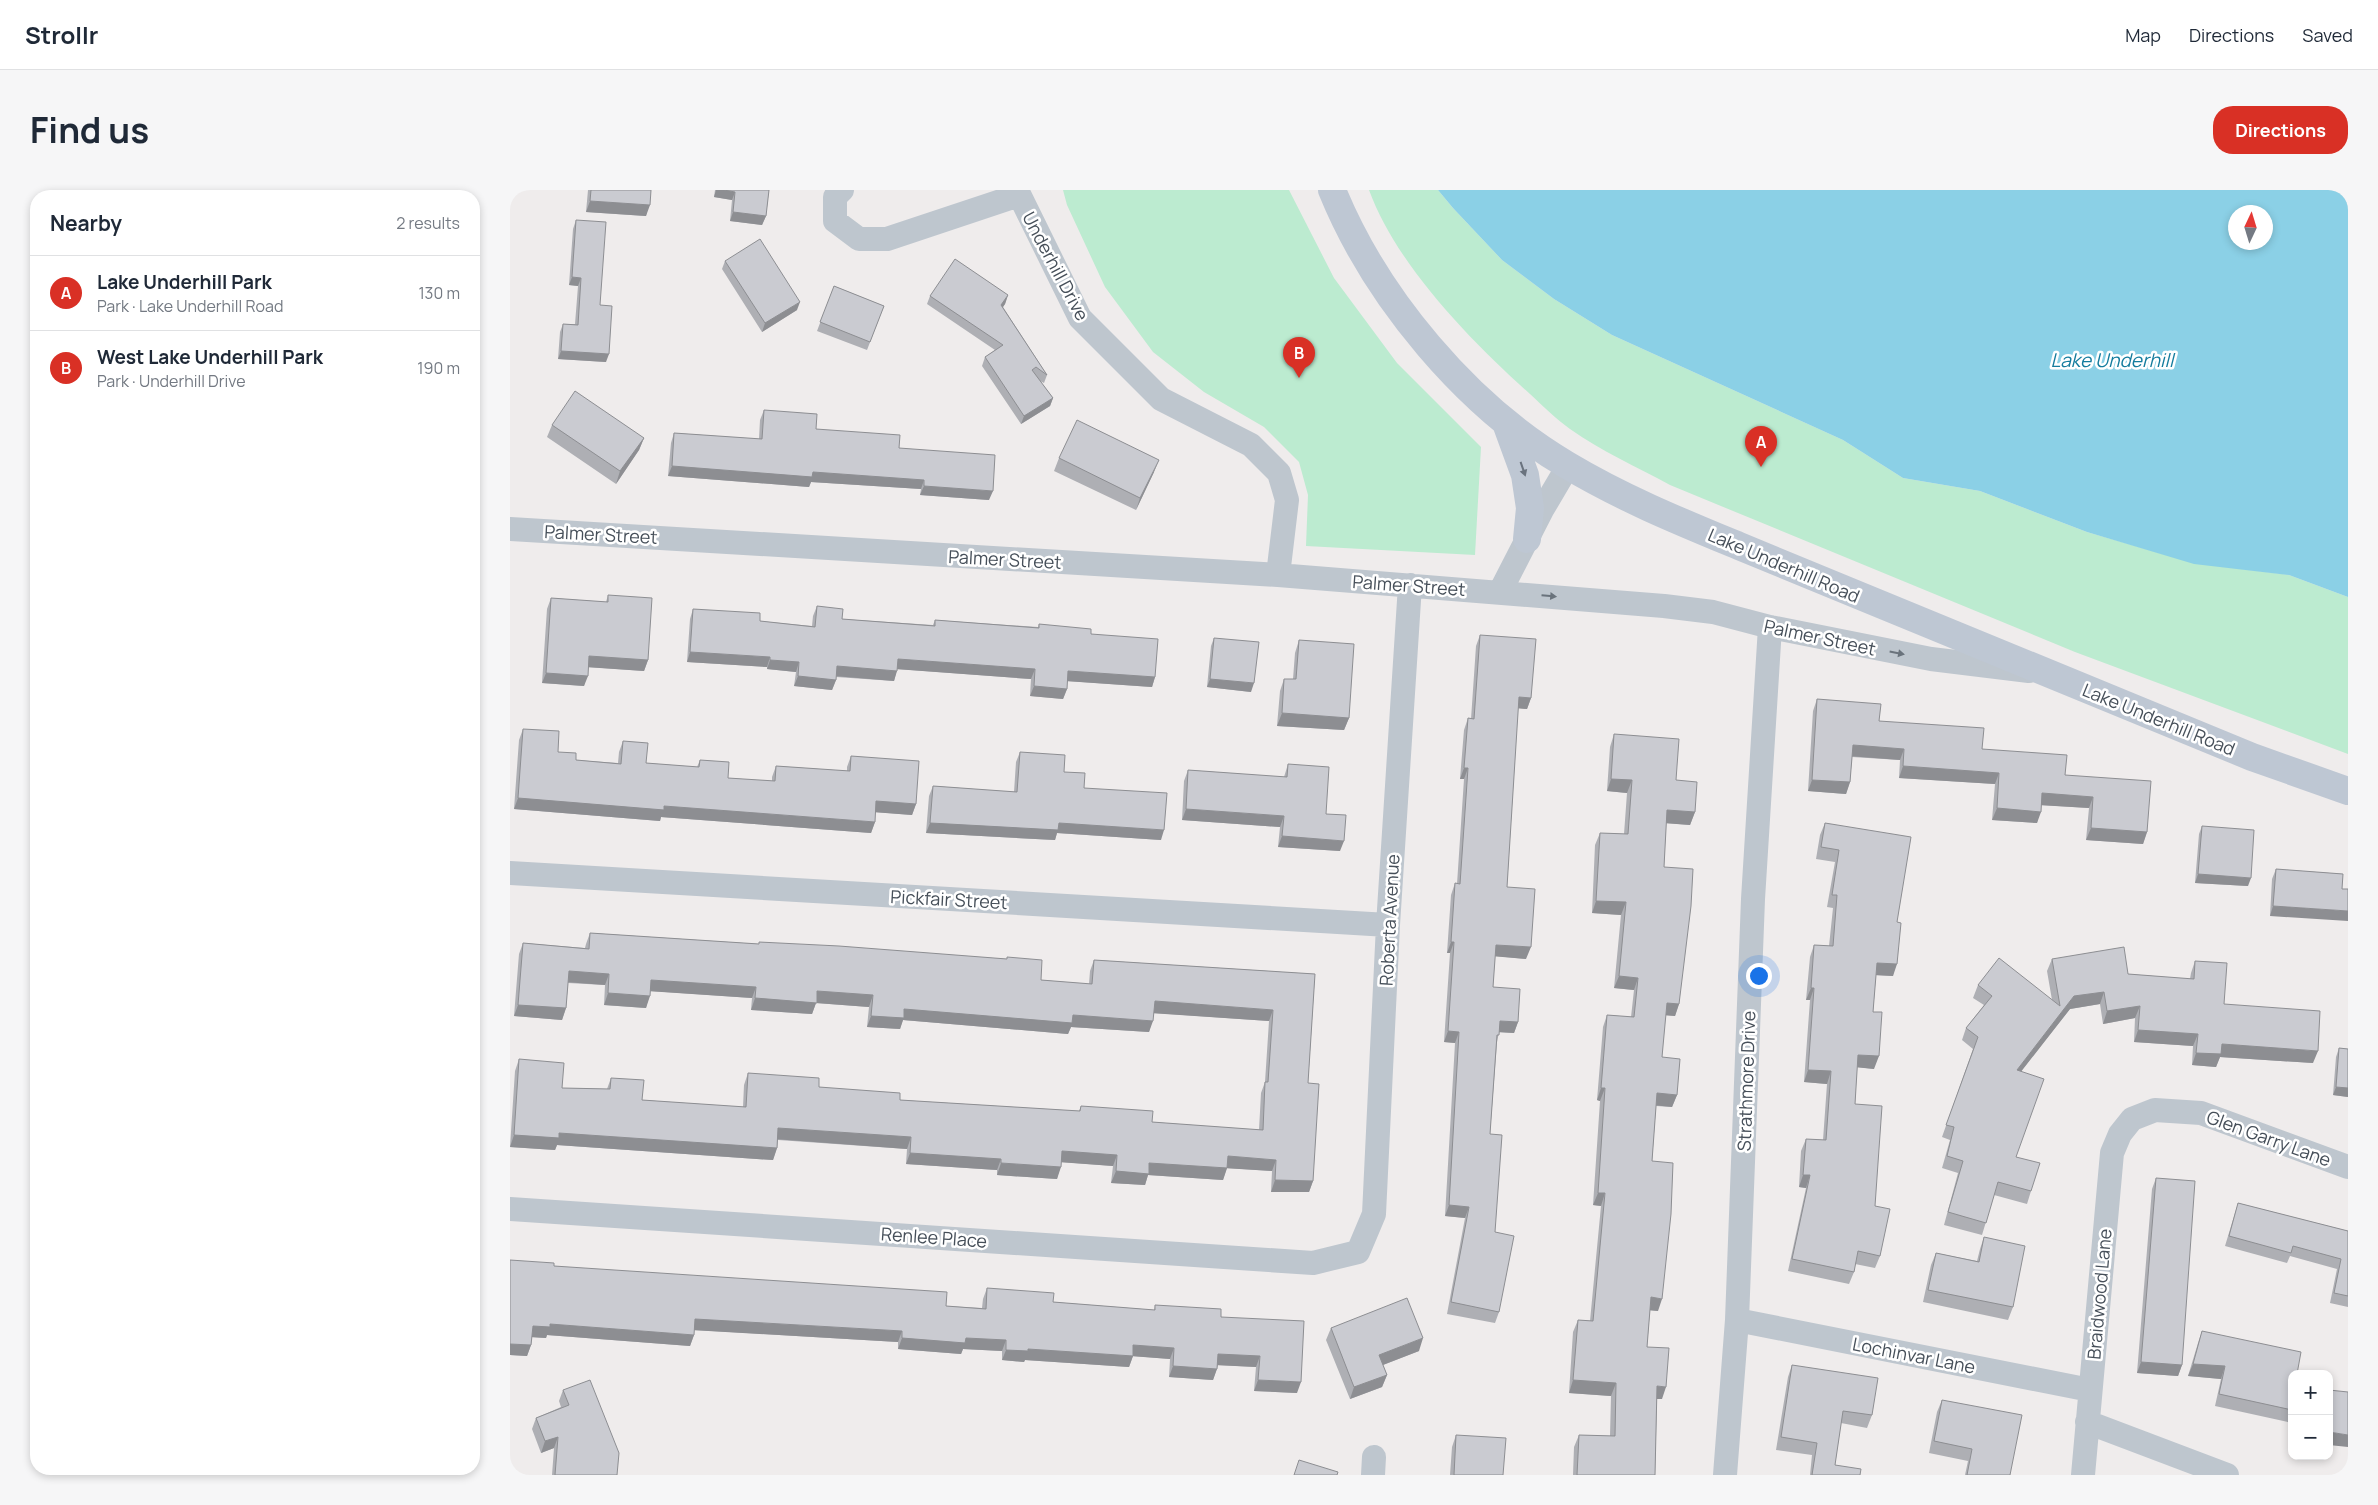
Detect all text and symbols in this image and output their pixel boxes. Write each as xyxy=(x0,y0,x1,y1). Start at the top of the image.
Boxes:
text: Strollr xyxy=(25,18,98,51)
text: Map xyxy=(2125,23,2161,47)
text: Directions xyxy=(2189,23,2274,47)
text: Saved xyxy=(2302,23,2353,47)
text: Find us xyxy=(30,106,149,154)
button: Directions xyxy=(2213,106,2348,154)
north arrow xyxy=(2228,205,2273,250)
street label: Underhill Drive xyxy=(1017,207,1095,325)
text: Nearby xyxy=(50,209,122,237)
text: 2 results xyxy=(396,212,460,234)
text: Lake Underhill Park xyxy=(97,269,272,295)
text: A xyxy=(61,282,71,304)
text: 130 m xyxy=(418,282,460,304)
text: Park · Lake Underhill Road xyxy=(97,295,283,317)
pin: B xyxy=(1283,337,1315,378)
text: West Lake Underhill Park xyxy=(97,344,323,370)
water label: Lake Underhill xyxy=(2051,347,2176,373)
text: B xyxy=(61,357,71,379)
text: 190 m xyxy=(417,357,460,379)
text: Park · Underhill Drive xyxy=(97,370,246,392)
pin: A xyxy=(1745,426,1777,467)
one-way arrow xyxy=(1519,462,1527,477)
street label: Palmer Street xyxy=(544,519,658,549)
street label: Lake Underhill Road xyxy=(1704,522,1864,608)
street label: Palmer Street xyxy=(948,544,1062,574)
street label: Palmer Street xyxy=(1352,569,1466,601)
one-way arrow xyxy=(1541,592,1557,600)
street label: Palmer Street xyxy=(1762,613,1878,661)
one-way arrow xyxy=(1890,649,1906,657)
street label: Lake Underhill Road xyxy=(2079,677,2239,761)
street label: Roberta Avenue xyxy=(1374,853,1404,987)
street label: Pickfair Street xyxy=(890,884,1008,914)
your location xyxy=(1746,963,1772,989)
street label: Strathmore Drive xyxy=(1732,1010,1760,1152)
street label: Glen Garry Lane xyxy=(2204,1104,2334,1172)
street label: Renlee Place xyxy=(880,1221,988,1253)
street label: Braidwood Lane xyxy=(2081,1228,2117,1360)
street label: Lochinvar Lane xyxy=(1851,1331,1977,1379)
map controls xyxy=(2288,1370,2333,1460)
button: + xyxy=(2288,1370,2333,1415)
button: − xyxy=(2288,1415,2333,1460)

